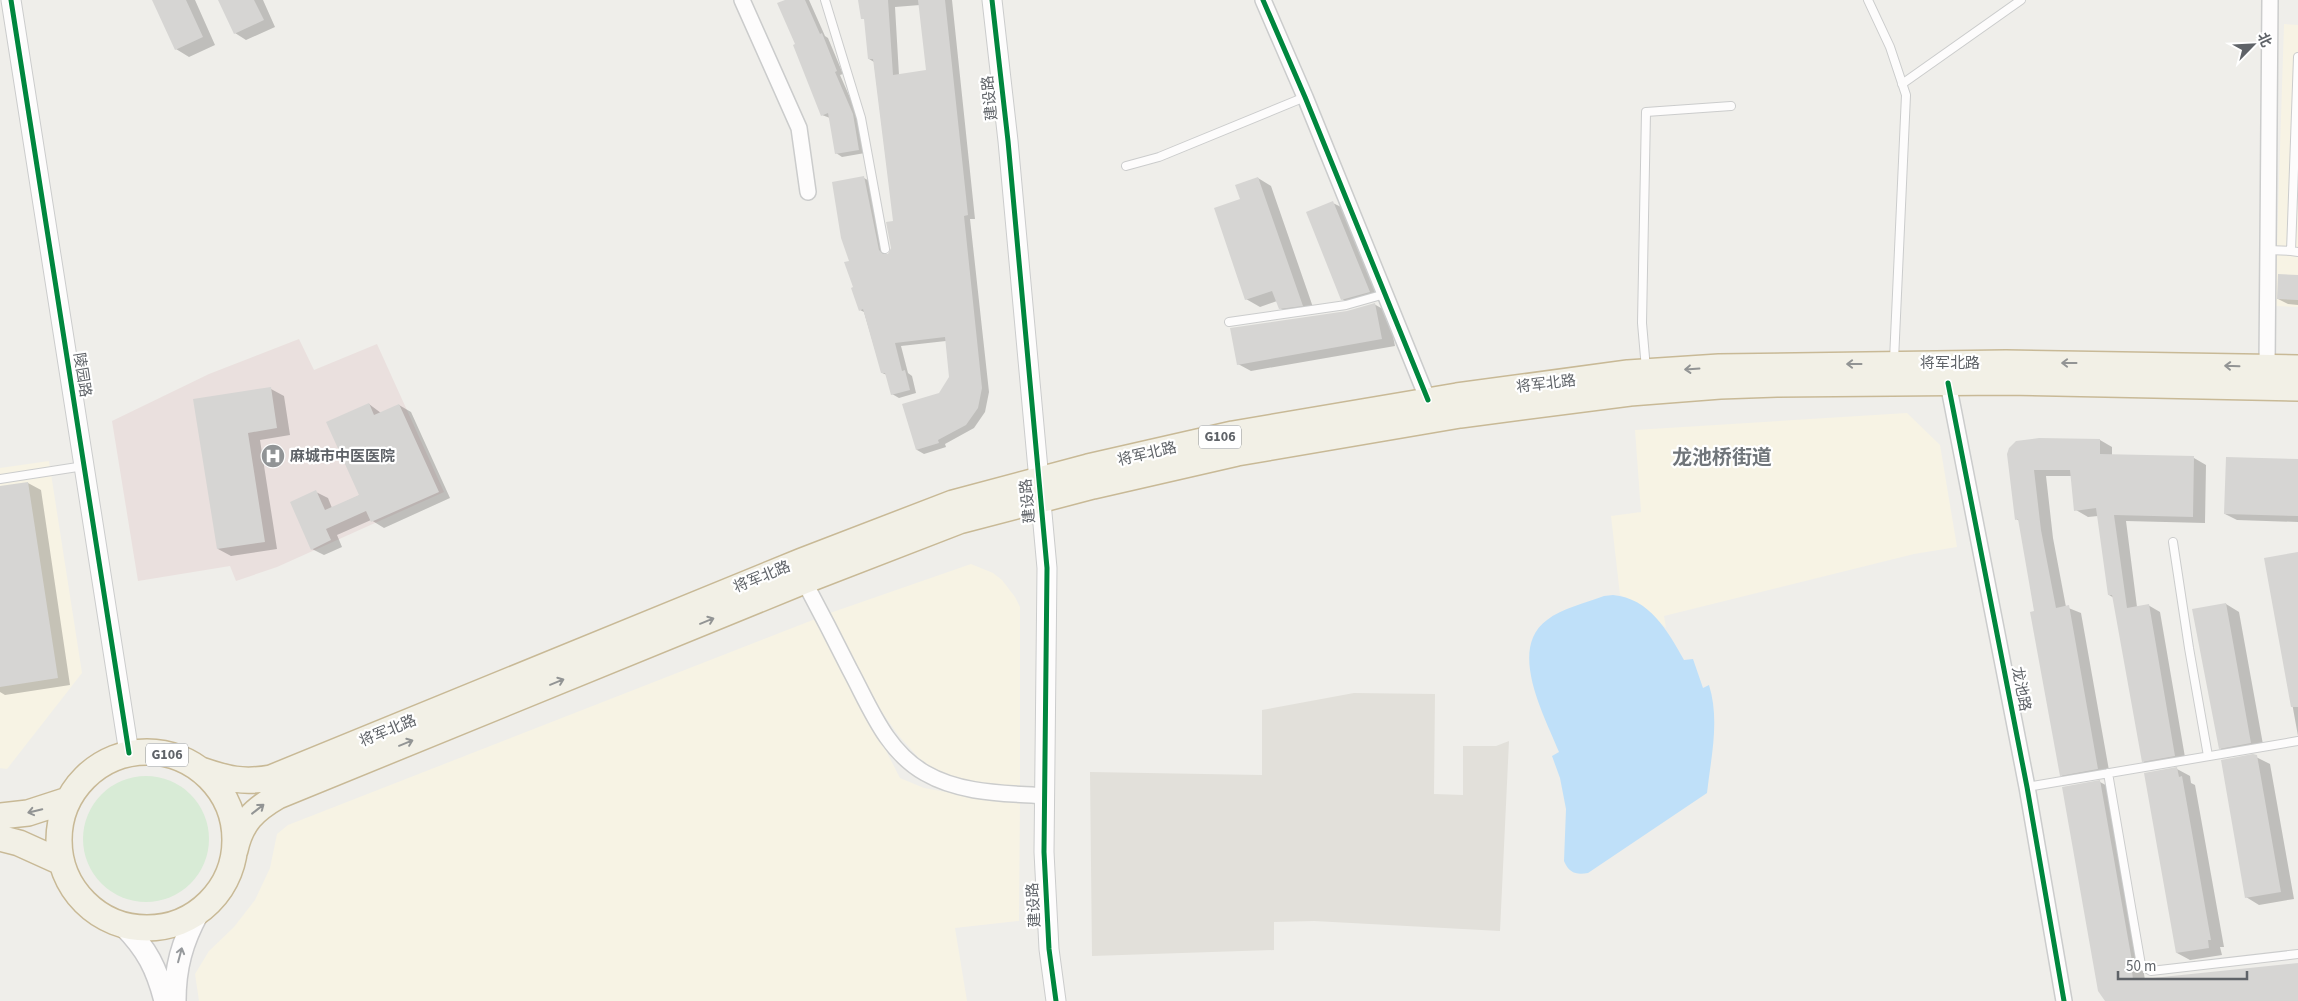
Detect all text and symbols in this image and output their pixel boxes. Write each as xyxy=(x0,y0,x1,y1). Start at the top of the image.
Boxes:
north arrow xyxy=(2228,20,2278,70)
text: 北 xyxy=(2252,30,2276,51)
street label: 建设路 xyxy=(977,75,1003,121)
street label: 陵园路 xyxy=(68,351,96,399)
street label: 将军北路 xyxy=(1920,353,1980,374)
one-way arrow xyxy=(2062,358,2078,368)
one-way arrow xyxy=(1847,359,1863,369)
one-way arrow xyxy=(2224,361,2240,371)
one-way arrow xyxy=(1684,364,1700,373)
street label: 将军北路 xyxy=(1515,370,1577,398)
road number: G106 xyxy=(1199,426,1241,448)
street label: 将军北路 xyxy=(1115,437,1179,471)
hospital icon: 麻城市中医医院 xyxy=(260,443,286,469)
district label: 龙池桥街道 xyxy=(1672,444,1772,472)
place label: 麻城市中医医院 xyxy=(290,446,395,467)
street label: 建设路 xyxy=(1016,478,1040,524)
street label: 将军北路 xyxy=(730,556,794,598)
one-way arrow xyxy=(699,615,714,625)
street label: 龙池路 xyxy=(2006,665,2036,713)
one-way arrow xyxy=(549,677,564,686)
street label: 将军北路 xyxy=(356,710,420,752)
one-way arrow xyxy=(399,738,414,747)
road number: G106 xyxy=(146,744,188,766)
one-way arrow xyxy=(252,804,265,815)
one-way arrow xyxy=(27,807,43,816)
street label: 建设路 xyxy=(1022,882,1046,928)
one-way arrow xyxy=(175,948,185,964)
scale bar xyxy=(2118,948,2247,980)
text: 50 m xyxy=(2126,956,2156,977)

